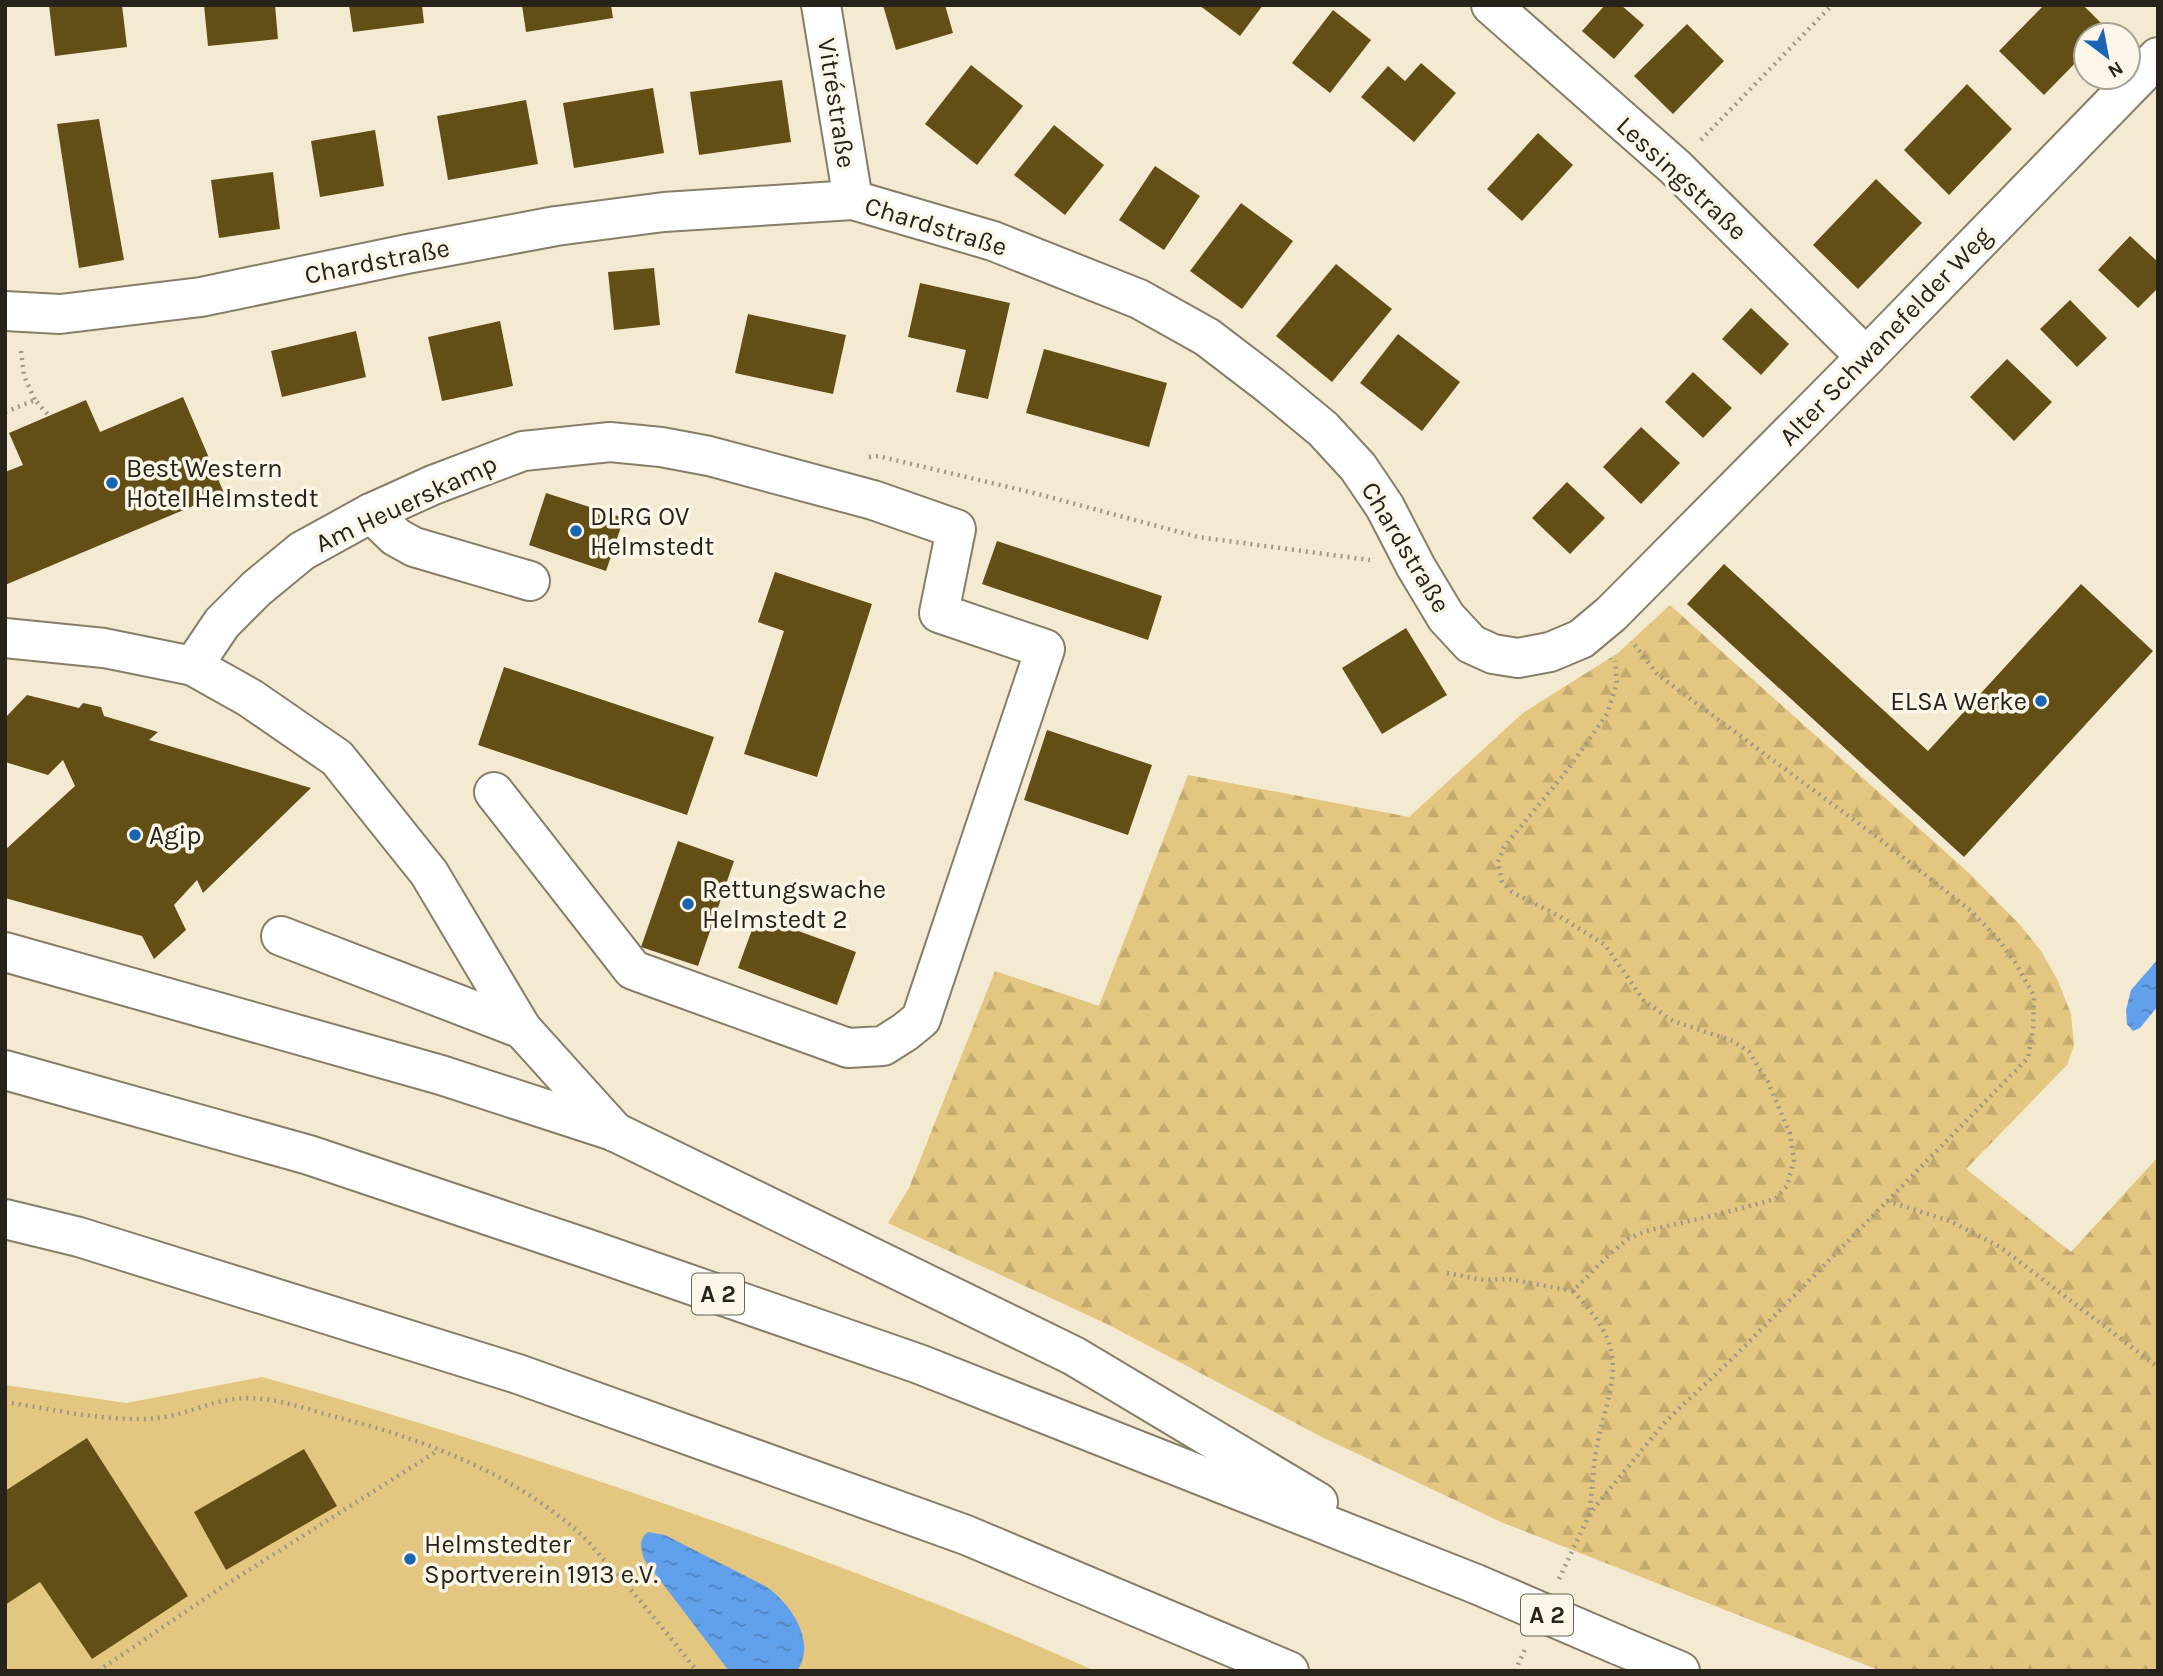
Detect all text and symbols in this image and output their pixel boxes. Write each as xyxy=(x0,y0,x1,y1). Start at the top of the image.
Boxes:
north arrow xyxy=(2072,21,2142,91)
street label: Vitréstraße xyxy=(811,36,862,170)
text: N xyxy=(2104,57,2127,83)
street label: Lessingstraße xyxy=(1610,110,1753,247)
street label: Chardstraße xyxy=(861,190,1011,263)
street label: Alter Schwanefelder Weg xyxy=(1773,220,1998,452)
street label: Chardstraße xyxy=(302,232,452,291)
street label: Am Heuerskamp xyxy=(310,448,502,559)
place label: Best Western Hotel Helmstedt xyxy=(126,453,319,514)
marker: Best Western Hotel Helmstedt xyxy=(104,475,120,491)
street label: Chardstraße xyxy=(1354,476,1457,618)
place label: DLRG OV Helmstedt xyxy=(590,501,715,562)
marker: DLRG OV Helmstedt xyxy=(568,523,584,539)
place label: ELSA Werke xyxy=(1890,686,2027,717)
marker: ELSA Werke xyxy=(2033,693,2049,709)
place label: Agip xyxy=(149,820,202,851)
marker: Agip xyxy=(127,827,143,843)
place label: Rettungswache Helmstedt 2 xyxy=(702,874,886,935)
marker: Rettungswache Helmstedt 2 xyxy=(680,896,696,912)
road number: A 2 xyxy=(692,1274,744,1314)
place label: Helmstedter Sportverein 1913 e.V. xyxy=(424,1529,658,1590)
marker: Helmstedter Sportverein 1913 e.V. xyxy=(402,1551,418,1567)
road number: A 2 xyxy=(1521,1595,1573,1636)

